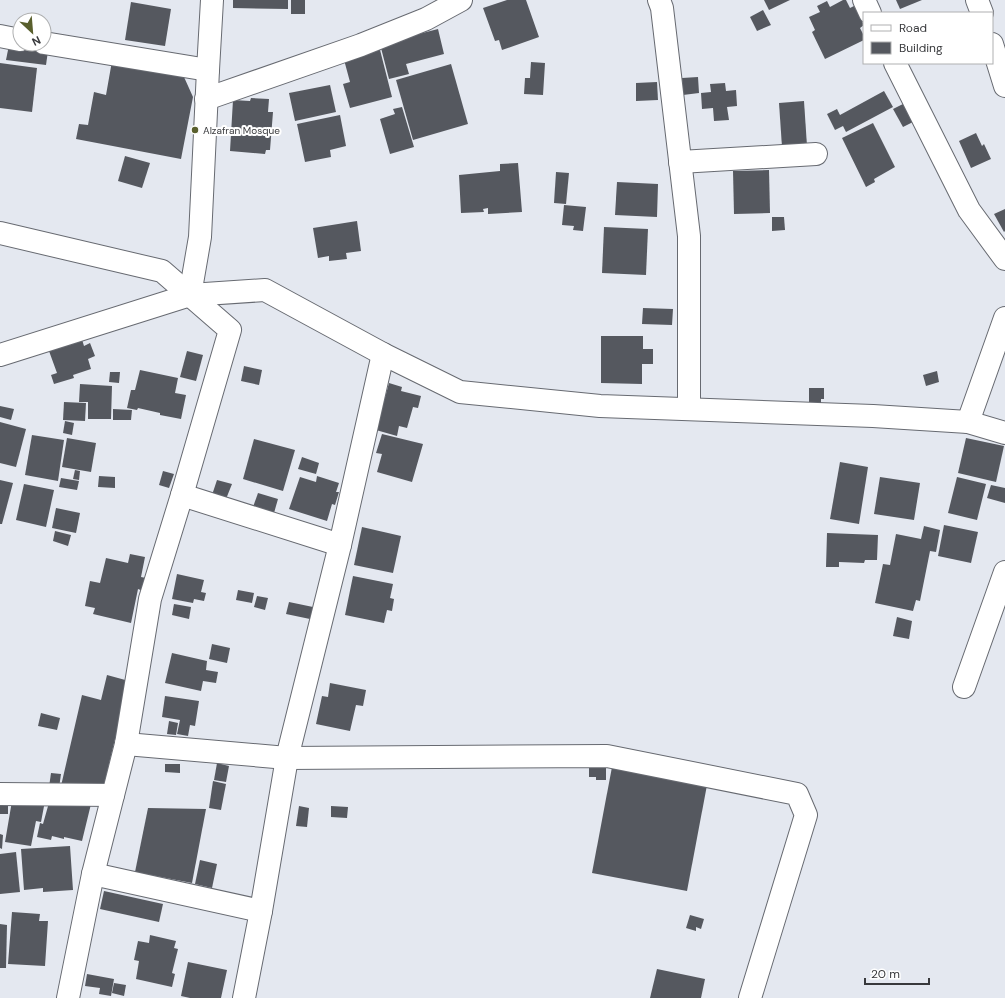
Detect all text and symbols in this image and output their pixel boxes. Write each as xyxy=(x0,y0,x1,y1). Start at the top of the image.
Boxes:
north arrow xyxy=(12,12,52,52)
legend xyxy=(863,12,993,64)
text: Road xyxy=(899,20,927,36)
text: N xyxy=(30,33,43,49)
text: Building xyxy=(899,40,943,56)
place label: Alzafran Mosque xyxy=(203,124,280,137)
marker: Alzafran Mosque xyxy=(190,125,200,135)
scale bar xyxy=(865,960,929,986)
text: 20 m xyxy=(871,966,900,982)

